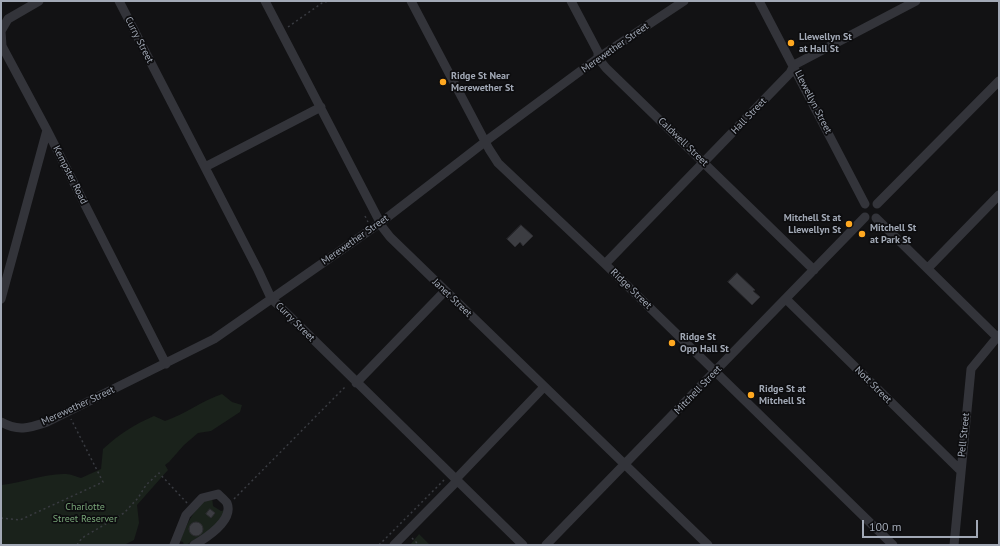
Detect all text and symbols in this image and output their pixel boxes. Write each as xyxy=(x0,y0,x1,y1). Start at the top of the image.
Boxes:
street label: Curry Street xyxy=(122,15,156,65)
street label: Merewether Street xyxy=(579,20,651,76)
place label: Llewellyn St at Hall St xyxy=(799,31,852,54)
marker: Llewellyn St at Hall St xyxy=(786,38,796,48)
street label: Llewellyn Street xyxy=(792,68,834,136)
place label: Ridge St Near Merewether St xyxy=(451,70,514,94)
marker: Ridge St Near Merewether St xyxy=(438,77,448,87)
street label: Hall Street xyxy=(729,95,769,137)
street label: Caldwell Street xyxy=(655,115,711,169)
street label: Kempster Road xyxy=(50,144,90,206)
street label: Merewether Street xyxy=(319,212,391,268)
place label: Mitchell St at Llewellyn St xyxy=(784,212,841,236)
marker: Mitchell St at Llewellyn St xyxy=(844,219,854,229)
place label: Mitchell St at Park St xyxy=(870,222,916,246)
marker: Mitchell St at Park St xyxy=(857,229,867,239)
street label: Ridge Street xyxy=(608,266,654,312)
street label: Janet Street xyxy=(430,276,474,320)
street label: Curry Street xyxy=(273,300,317,344)
place label: Ridge St Opp Hall St xyxy=(680,331,729,354)
marker: Ridge St Opp Hall St xyxy=(667,338,677,348)
street label: Mitchell Street xyxy=(672,363,724,417)
street label: Nott Street xyxy=(852,364,894,406)
place label: Ridge St at Mitchell St xyxy=(759,383,806,406)
street label: Merewether Street xyxy=(40,384,116,428)
marker: Ridge St at Mitchell St xyxy=(746,390,756,400)
street label: Pell Street xyxy=(956,412,972,458)
park label: Charlotte Street Reserver xyxy=(53,501,117,524)
scale bar xyxy=(864,512,980,538)
text: 100 m xyxy=(869,519,902,534)

